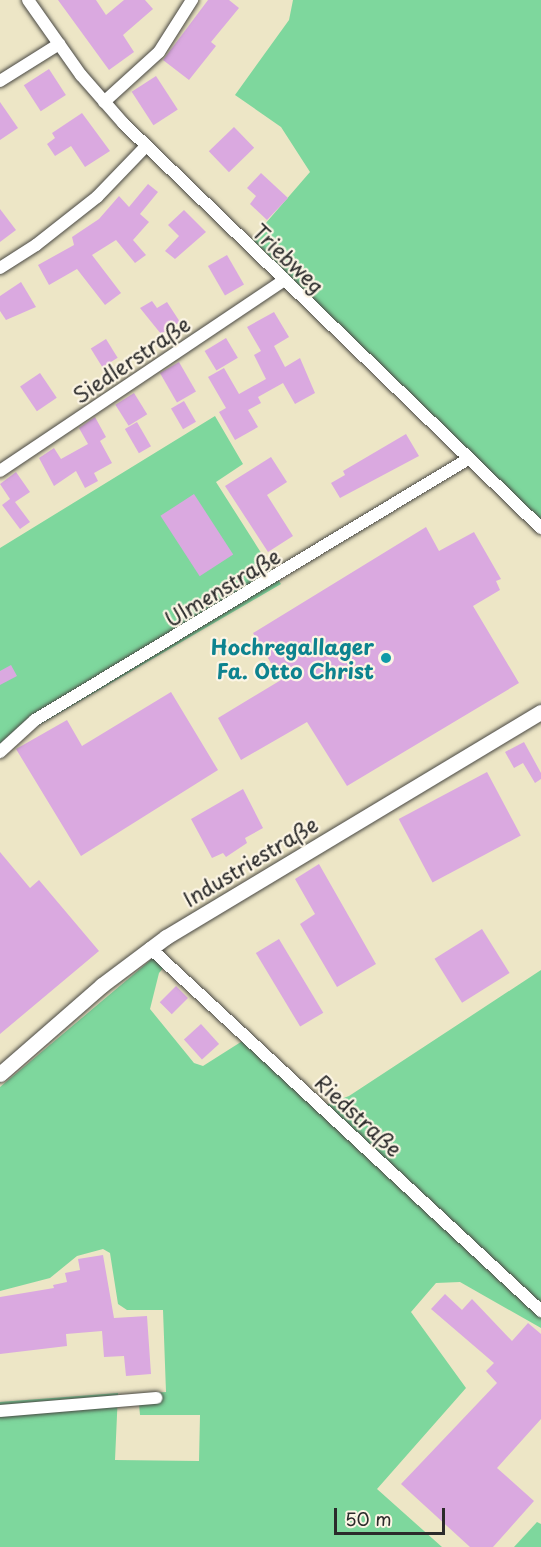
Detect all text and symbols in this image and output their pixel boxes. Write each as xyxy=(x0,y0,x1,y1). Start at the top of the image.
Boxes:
street label: Triebweg xyxy=(248,218,330,298)
street label: Siedlerstraße xyxy=(68,311,194,407)
street label: Ulmenstraße xyxy=(160,543,284,631)
place label: Hochregallager Fa. Otto Christ xyxy=(211,633,374,683)
marker: Hochregallager Fa. Otto Christ xyxy=(379,651,393,665)
street label: Industriestraße xyxy=(178,811,322,911)
street label: Riedstraße xyxy=(311,1069,407,1161)
scale bar xyxy=(337,1496,448,1534)
text: 50 m xyxy=(345,1505,392,1532)

